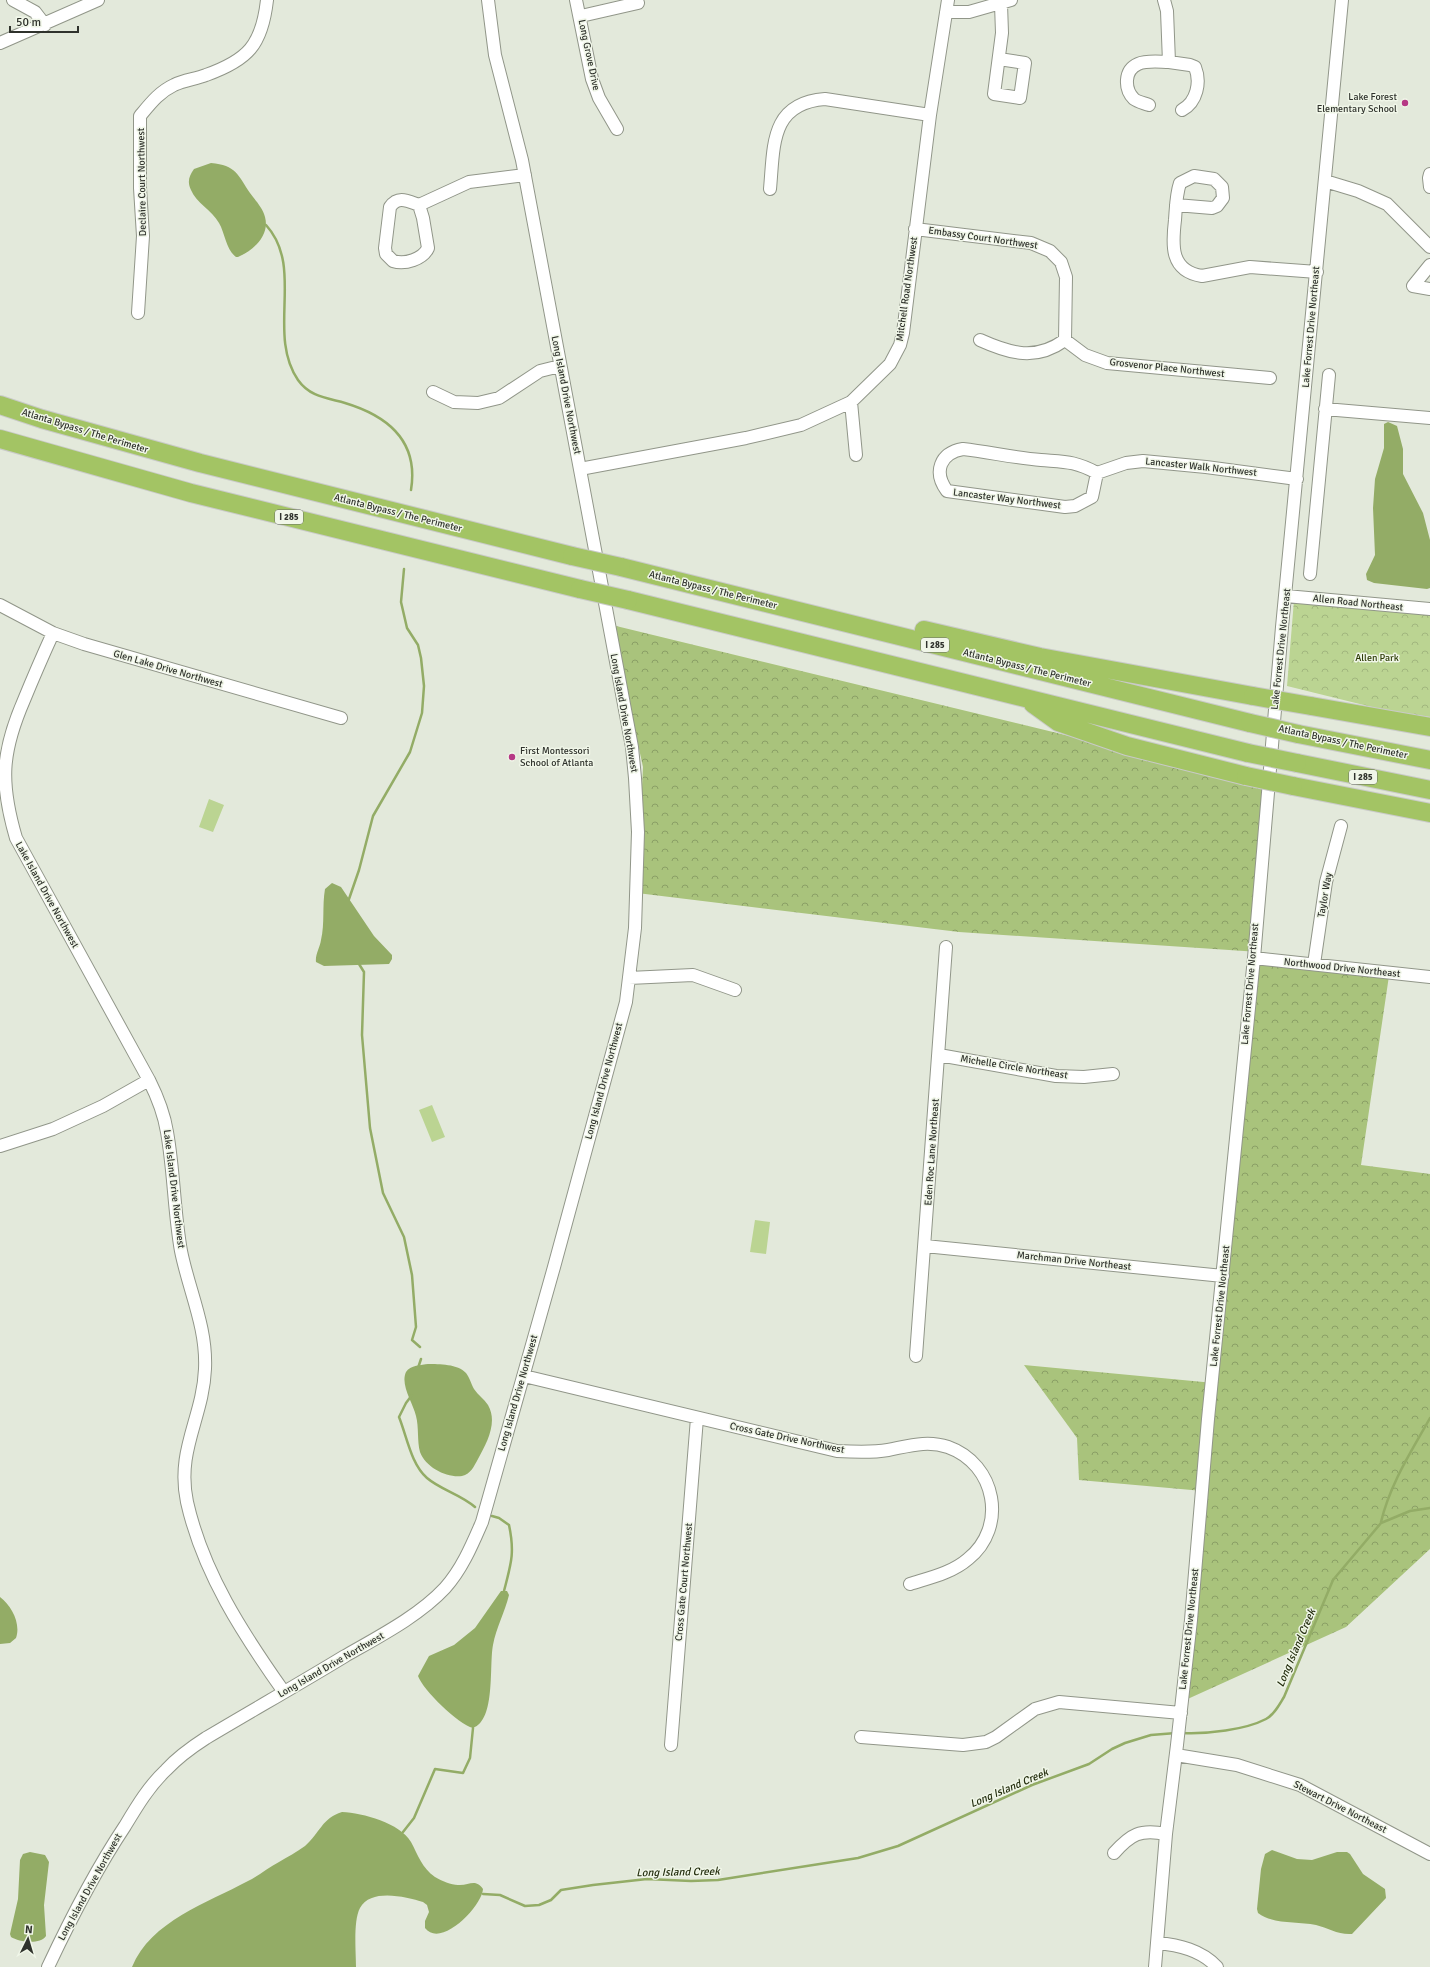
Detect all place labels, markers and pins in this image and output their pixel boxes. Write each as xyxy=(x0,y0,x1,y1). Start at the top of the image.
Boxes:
place label: Lake Forest Elementary School xyxy=(1317,91,1397,115)
marker: Lake Forest Elementary School xyxy=(1400,98,1410,108)
place label: First Montessori School of Atlanta xyxy=(520,745,593,769)
marker: First Montessori School of Atlanta xyxy=(507,752,517,762)

